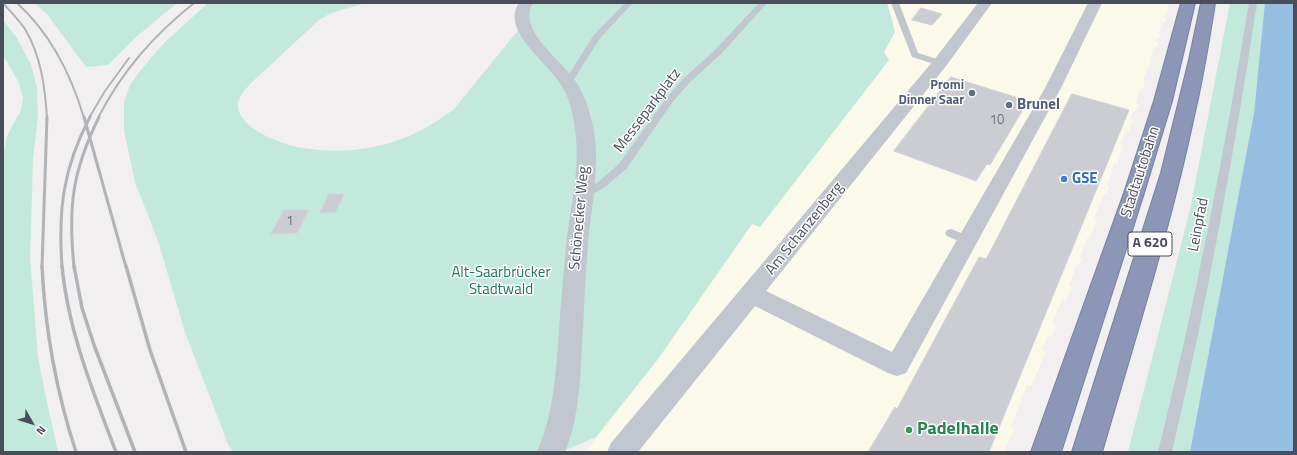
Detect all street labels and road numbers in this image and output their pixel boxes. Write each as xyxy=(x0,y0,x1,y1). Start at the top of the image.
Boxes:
street label: Messeparkplatz xyxy=(611,65,685,157)
street label: Stadtautobahn xyxy=(1118,124,1164,220)
street label: Schönecker Weg xyxy=(566,165,594,271)
street label: Am Schanzenberg xyxy=(762,179,848,279)
street label: Leinpfad xyxy=(1185,197,1213,253)
road number: A 620 xyxy=(1128,232,1172,256)

